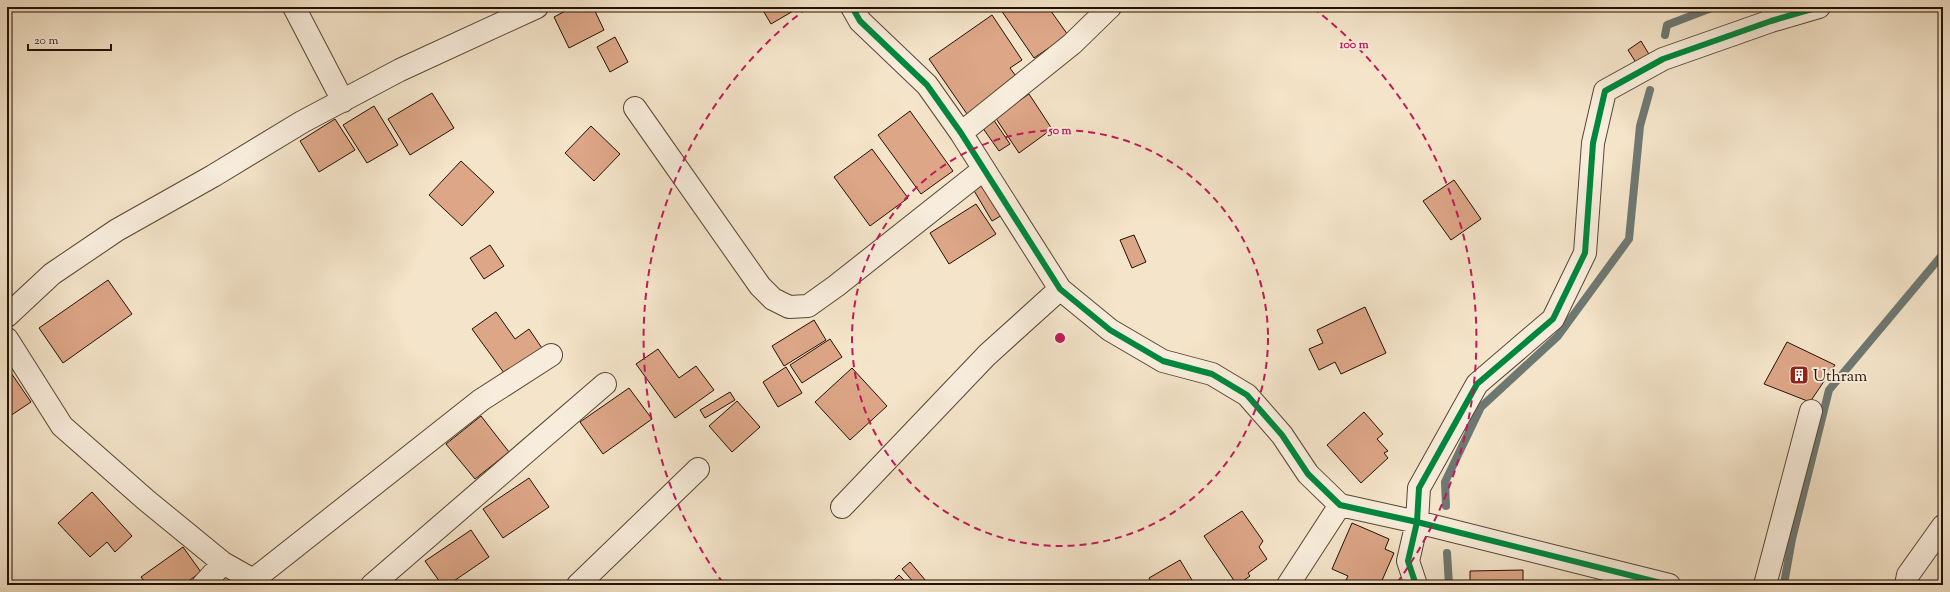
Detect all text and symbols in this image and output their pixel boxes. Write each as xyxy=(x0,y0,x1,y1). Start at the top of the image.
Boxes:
scale bar xyxy=(28,26,111,52)
text: 20 m xyxy=(34,32,59,50)
text: 100 m xyxy=(1338,36,1369,54)
text: 50 m xyxy=(1048,122,1072,140)
centre of rings xyxy=(1053,331,1067,345)
building icon: Uthram xyxy=(1788,364,1810,386)
place label: Uthram xyxy=(1813,366,1867,389)

